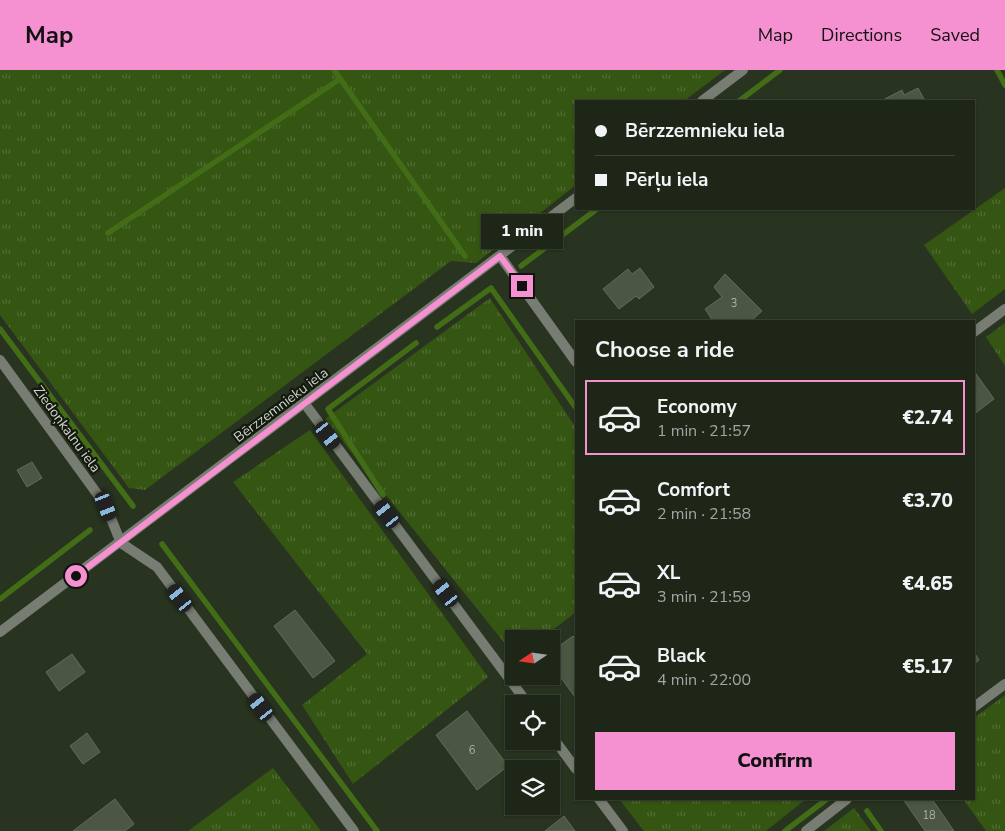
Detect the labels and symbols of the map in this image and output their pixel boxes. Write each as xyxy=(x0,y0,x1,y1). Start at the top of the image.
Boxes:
callout: 1 min xyxy=(481,214,563,248)
route end xyxy=(511,275,533,297)
house number: 3 xyxy=(731,296,737,311)
street label: Bērzzemnieku iela xyxy=(230,363,332,447)
street label: Ziedoņkalnu iela xyxy=(29,382,105,476)
car xyxy=(312,419,343,451)
car xyxy=(93,489,118,523)
car xyxy=(371,498,402,530)
route start xyxy=(65,565,87,587)
car xyxy=(430,577,461,609)
car xyxy=(164,582,195,614)
north arrow xyxy=(505,630,560,685)
car xyxy=(245,691,276,723)
house number: 6 xyxy=(469,743,476,758)
house number: 18 xyxy=(922,808,936,823)

